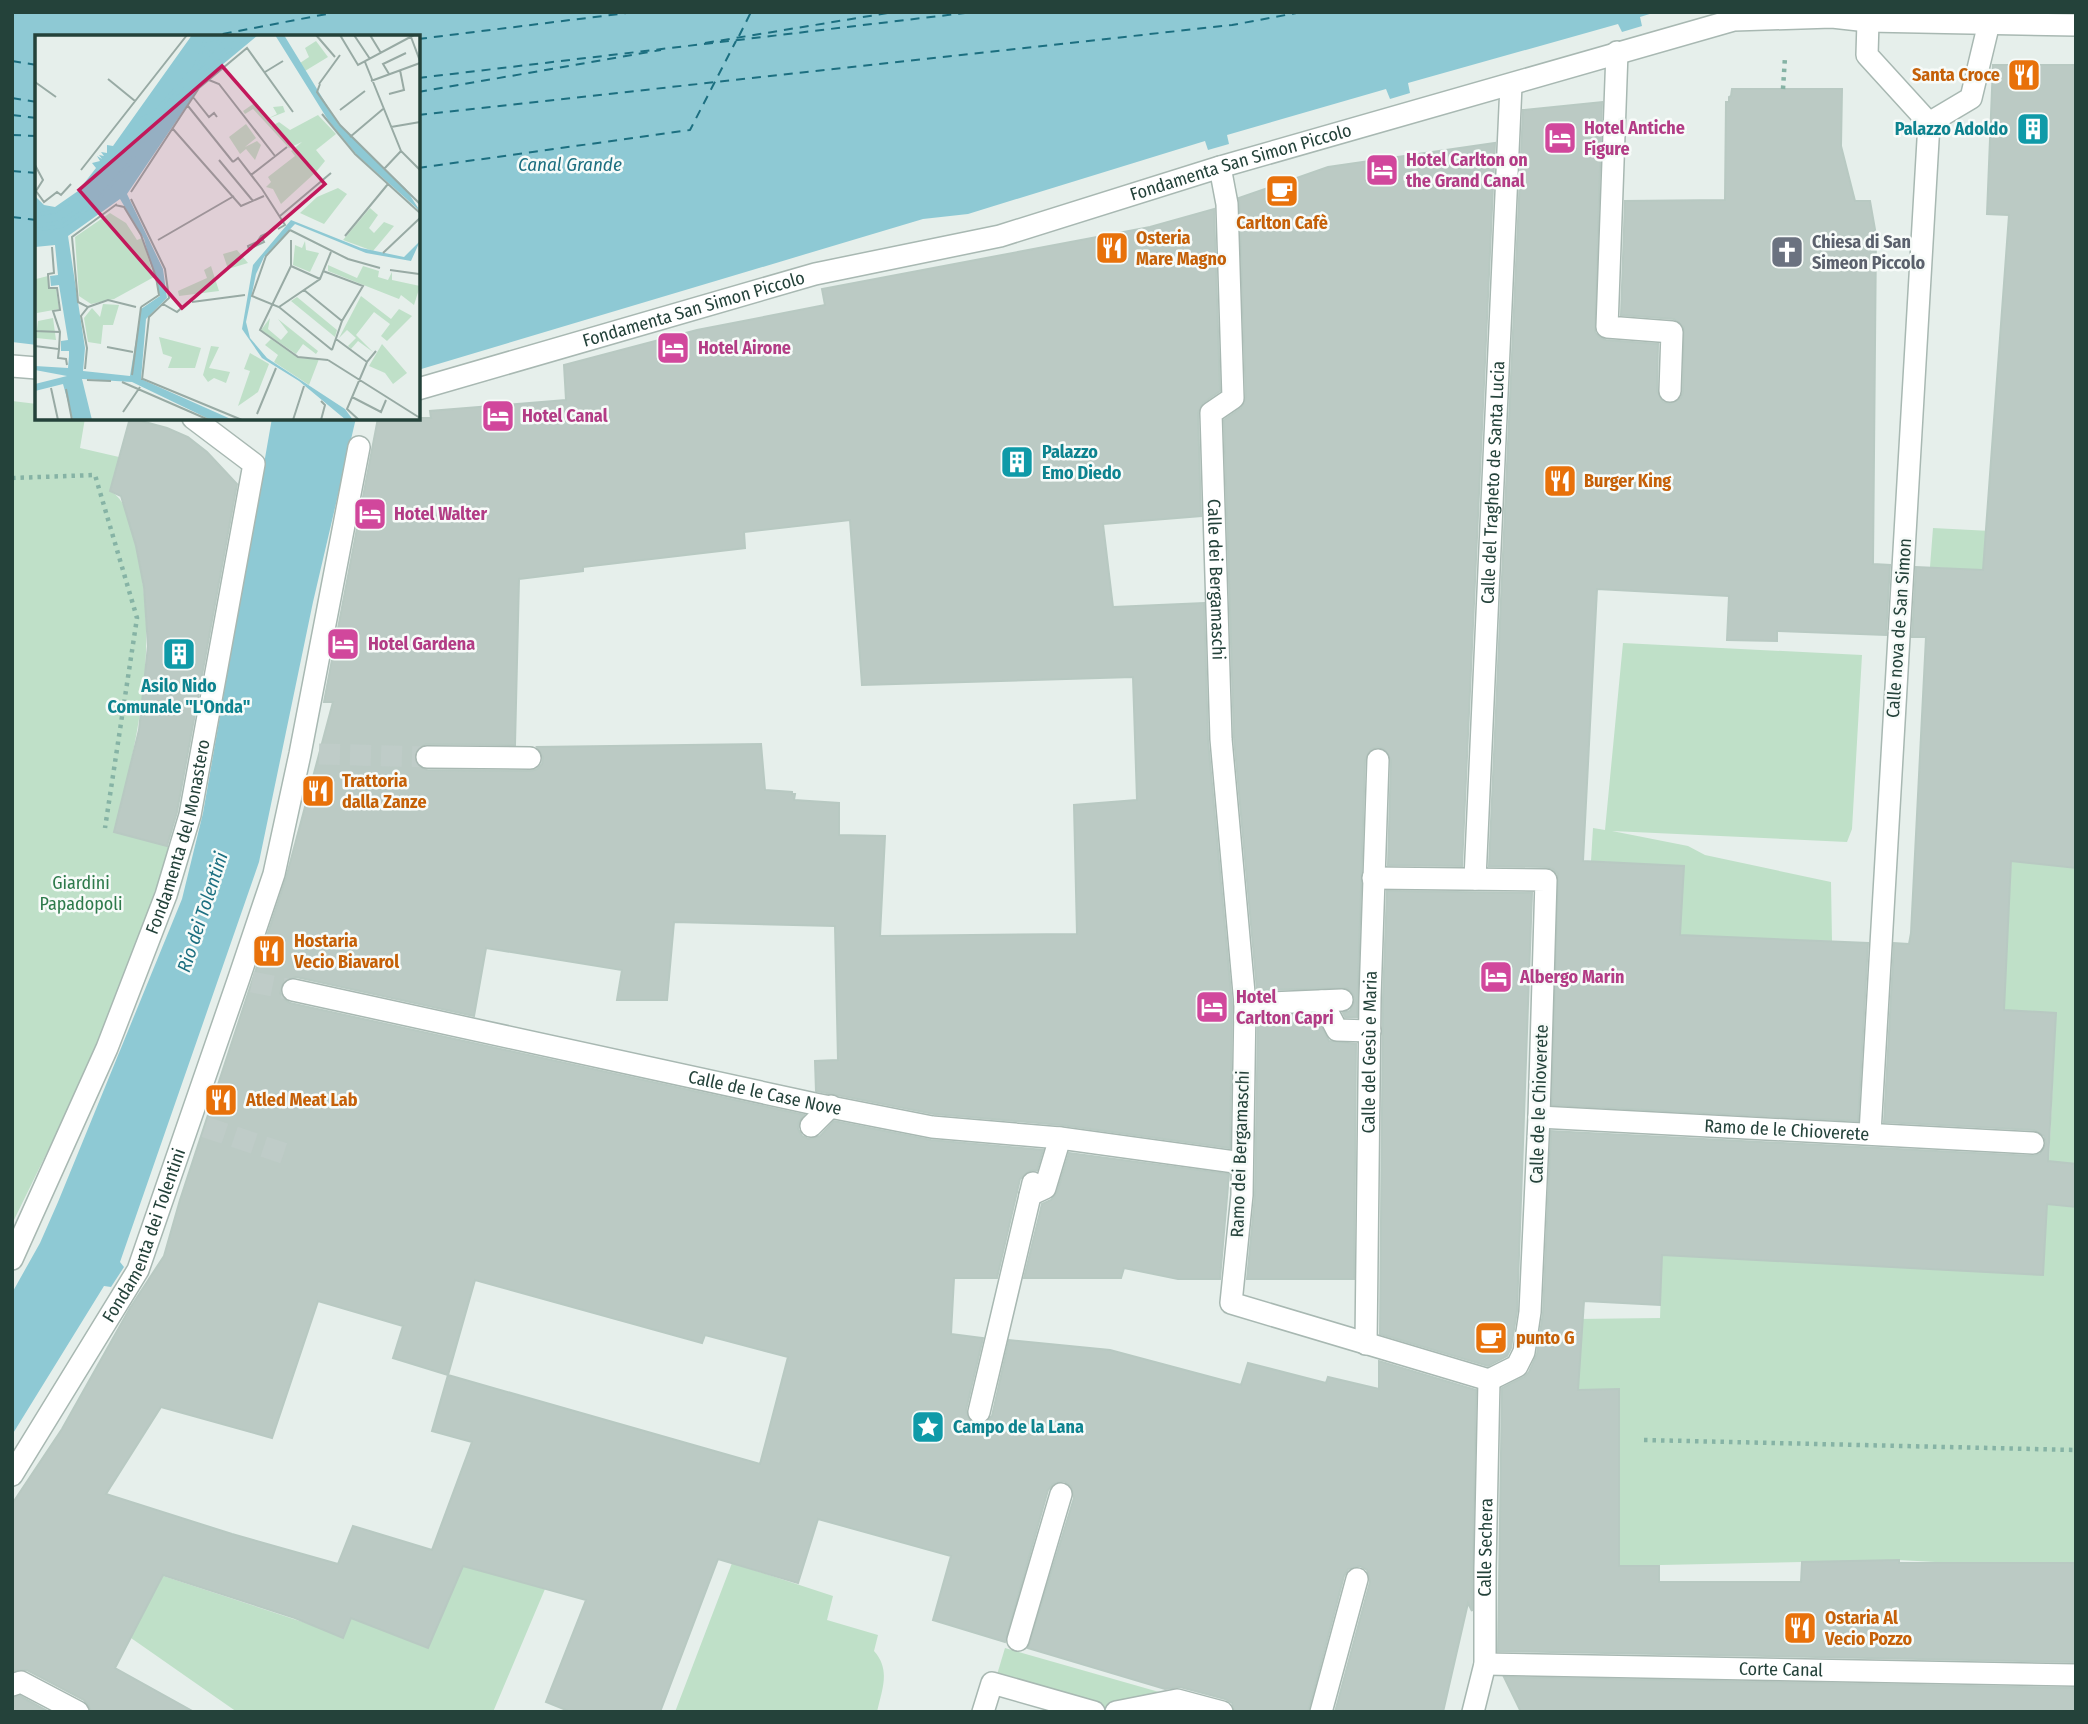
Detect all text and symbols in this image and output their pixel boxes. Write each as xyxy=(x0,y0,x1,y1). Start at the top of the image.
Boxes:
inset map xyxy=(35,35,420,420)
restaurant icon: Santa Croce xyxy=(2005,56,2043,94)
place label: Santa Croce xyxy=(1912,64,2000,86)
building icon: Palazzo Adoldo xyxy=(2014,110,2052,148)
place label: Hotel Antiche Figure xyxy=(1584,117,1685,160)
place label: Palazzo Adoldo xyxy=(1895,118,2008,140)
street label: Fondamenta San Simon Piccolo xyxy=(1127,119,1354,206)
hotel icon: Hotel Antiche Figure xyxy=(1541,119,1579,157)
place label: Hotel Carlton on the Grand Canal xyxy=(1406,149,1528,192)
hotel icon: Hotel Carlton on the Grand Canal xyxy=(1363,151,1401,189)
water label: Canal Grande xyxy=(518,153,622,176)
cafe icon: Carlton Cafè xyxy=(1263,172,1301,210)
place label: Carlton Cafè xyxy=(1236,212,1328,234)
place label: Osteria Mare Magno xyxy=(1136,227,1227,270)
restaurant icon: Osteria Mare Magno xyxy=(1093,229,1131,267)
place label: Chiesa di San Simeon Piccolo xyxy=(1812,231,1926,274)
church icon: Chiesa di San Simeon Piccolo xyxy=(1768,233,1806,271)
street label: Fondamenta San Simon Piccolo xyxy=(580,267,807,352)
hotel icon: Hotel Airone xyxy=(654,329,692,367)
place label: Hotel Airone xyxy=(698,337,791,359)
street label: Calle del Tragheto de Santa Lucia xyxy=(1476,360,1509,604)
hotel icon: Hotel Canal xyxy=(479,397,517,435)
place label: Hotel Canal xyxy=(522,405,608,427)
place label: Palazzo Emo Diedo xyxy=(1042,441,1122,484)
building icon: Palazzo Emo Diedo xyxy=(998,443,1036,481)
restaurant icon: Burger King xyxy=(1541,462,1579,500)
place label: Burger King xyxy=(1584,470,1671,492)
hotel icon: Hotel Walter xyxy=(351,495,389,533)
street label: Calle dei Bergamaschi xyxy=(1203,499,1230,660)
place label: Hotel Walter xyxy=(394,503,487,525)
street label: Calle nova de San Simon xyxy=(1882,537,1916,719)
hotel icon: Hotel Gardena xyxy=(324,625,362,663)
place label: Hotel Gardena xyxy=(368,633,475,655)
building icon: Asilo Nido Comunale "L'Onda" xyxy=(160,635,198,673)
place label: Asilo Nido Comunale "L'Onda" xyxy=(108,675,250,718)
street label: Fondamenta del Monastero xyxy=(141,738,215,937)
place label: Trattoria dalla Zanze xyxy=(342,770,427,813)
restaurant icon: Trattoria dalla Zanze xyxy=(299,772,337,810)
water label: Rio dei Tolentini xyxy=(172,849,233,975)
park label: Giardini Papadopoli xyxy=(40,872,122,915)
place label: Hostaria Vecio Biavarol xyxy=(293,930,399,973)
restaurant icon: Hostaria Vecio Biavarol xyxy=(250,932,288,970)
hotel icon: Albergo Marin xyxy=(1477,958,1515,996)
place label: Albergo Marin xyxy=(1519,966,1625,988)
street label: Calle del Gesù e Maria xyxy=(1357,970,1382,1134)
place label: Hotel Carlton Capri xyxy=(1236,986,1334,1029)
hotel icon: Hotel Carlton Capri xyxy=(1193,988,1231,1026)
street label: Calle de le Chioverete xyxy=(1525,1024,1553,1184)
street label: Calle de le Case Nove xyxy=(686,1066,844,1120)
street label: Ramo dei Bergamaschi xyxy=(1226,1070,1254,1238)
restaurant icon: Atled Meat Lab xyxy=(202,1081,240,1119)
place label: Atled Meat Lab xyxy=(245,1089,358,1111)
street label: Ramo de le Chioverete xyxy=(1704,1115,1870,1145)
street label: Fondamenta dei Tolentini xyxy=(98,1145,190,1326)
cafe icon: punto G xyxy=(1472,1319,1510,1357)
place label: punto G xyxy=(1516,1327,1575,1349)
place icon: Campo de la Lana xyxy=(909,1408,947,1446)
place label: Campo de la Lana xyxy=(953,1416,1084,1438)
street label: Calle Sechera xyxy=(1474,1498,1497,1597)
place label: Ostaria Al Vecio Pozzo xyxy=(1824,1607,1913,1650)
restaurant icon: Ostaria Al Vecio Pozzo xyxy=(1781,1609,1819,1647)
street label: Corte Canal xyxy=(1739,1658,1823,1681)

